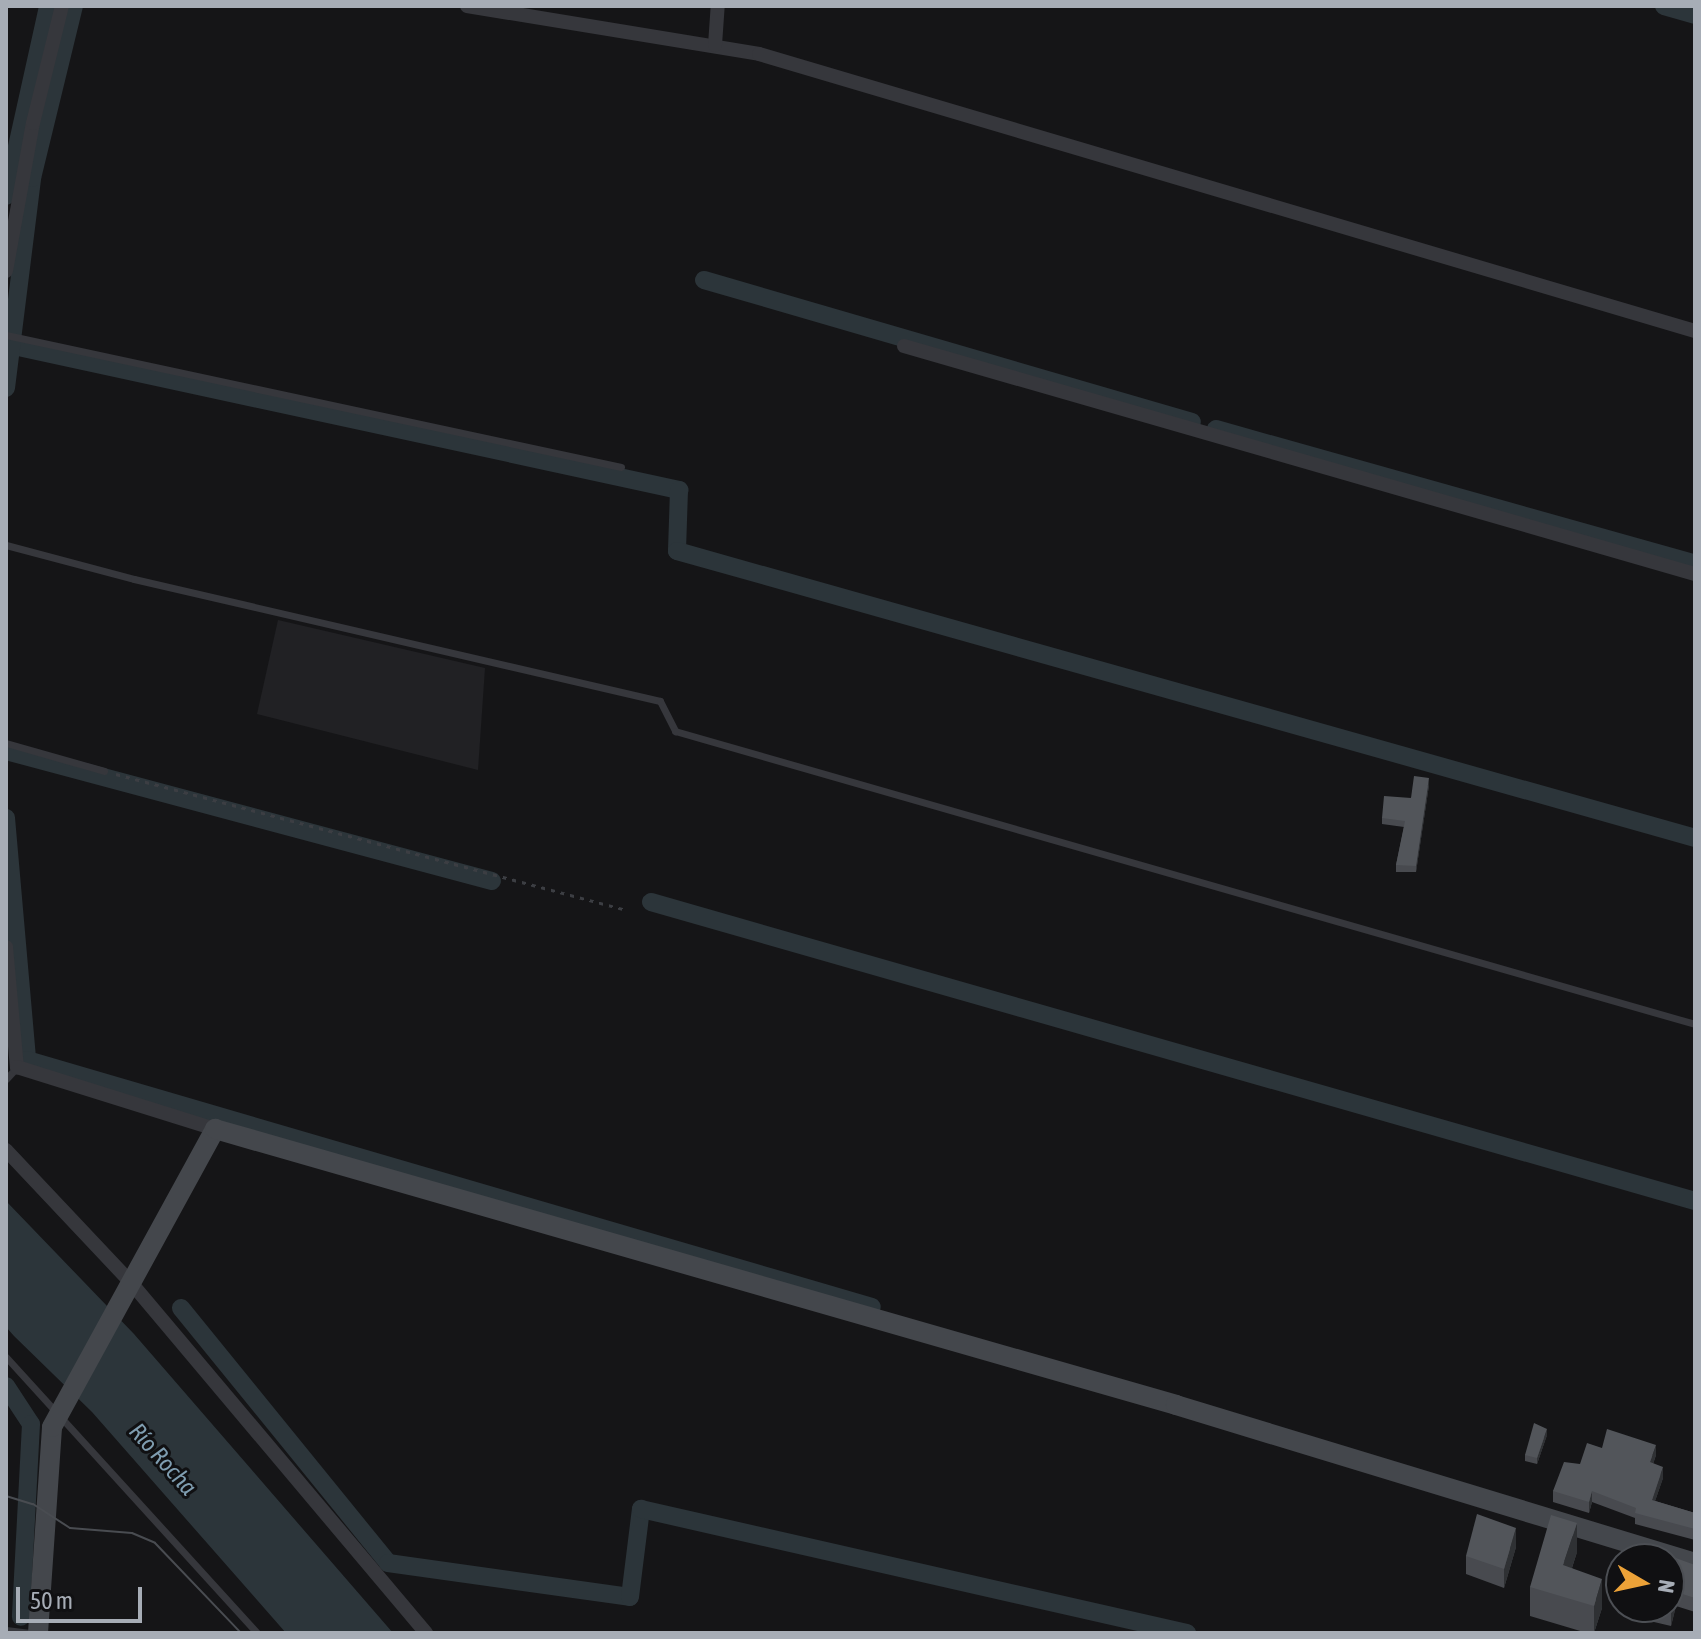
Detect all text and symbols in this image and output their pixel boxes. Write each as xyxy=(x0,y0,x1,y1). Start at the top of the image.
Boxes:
water label: Río Rocha xyxy=(123,1417,203,1501)
north arrow xyxy=(1605,1543,1685,1623)
scale bar xyxy=(20,1571,146,1621)
text: N xyxy=(1653,1578,1681,1595)
text: 50 m xyxy=(30,1587,73,1614)

